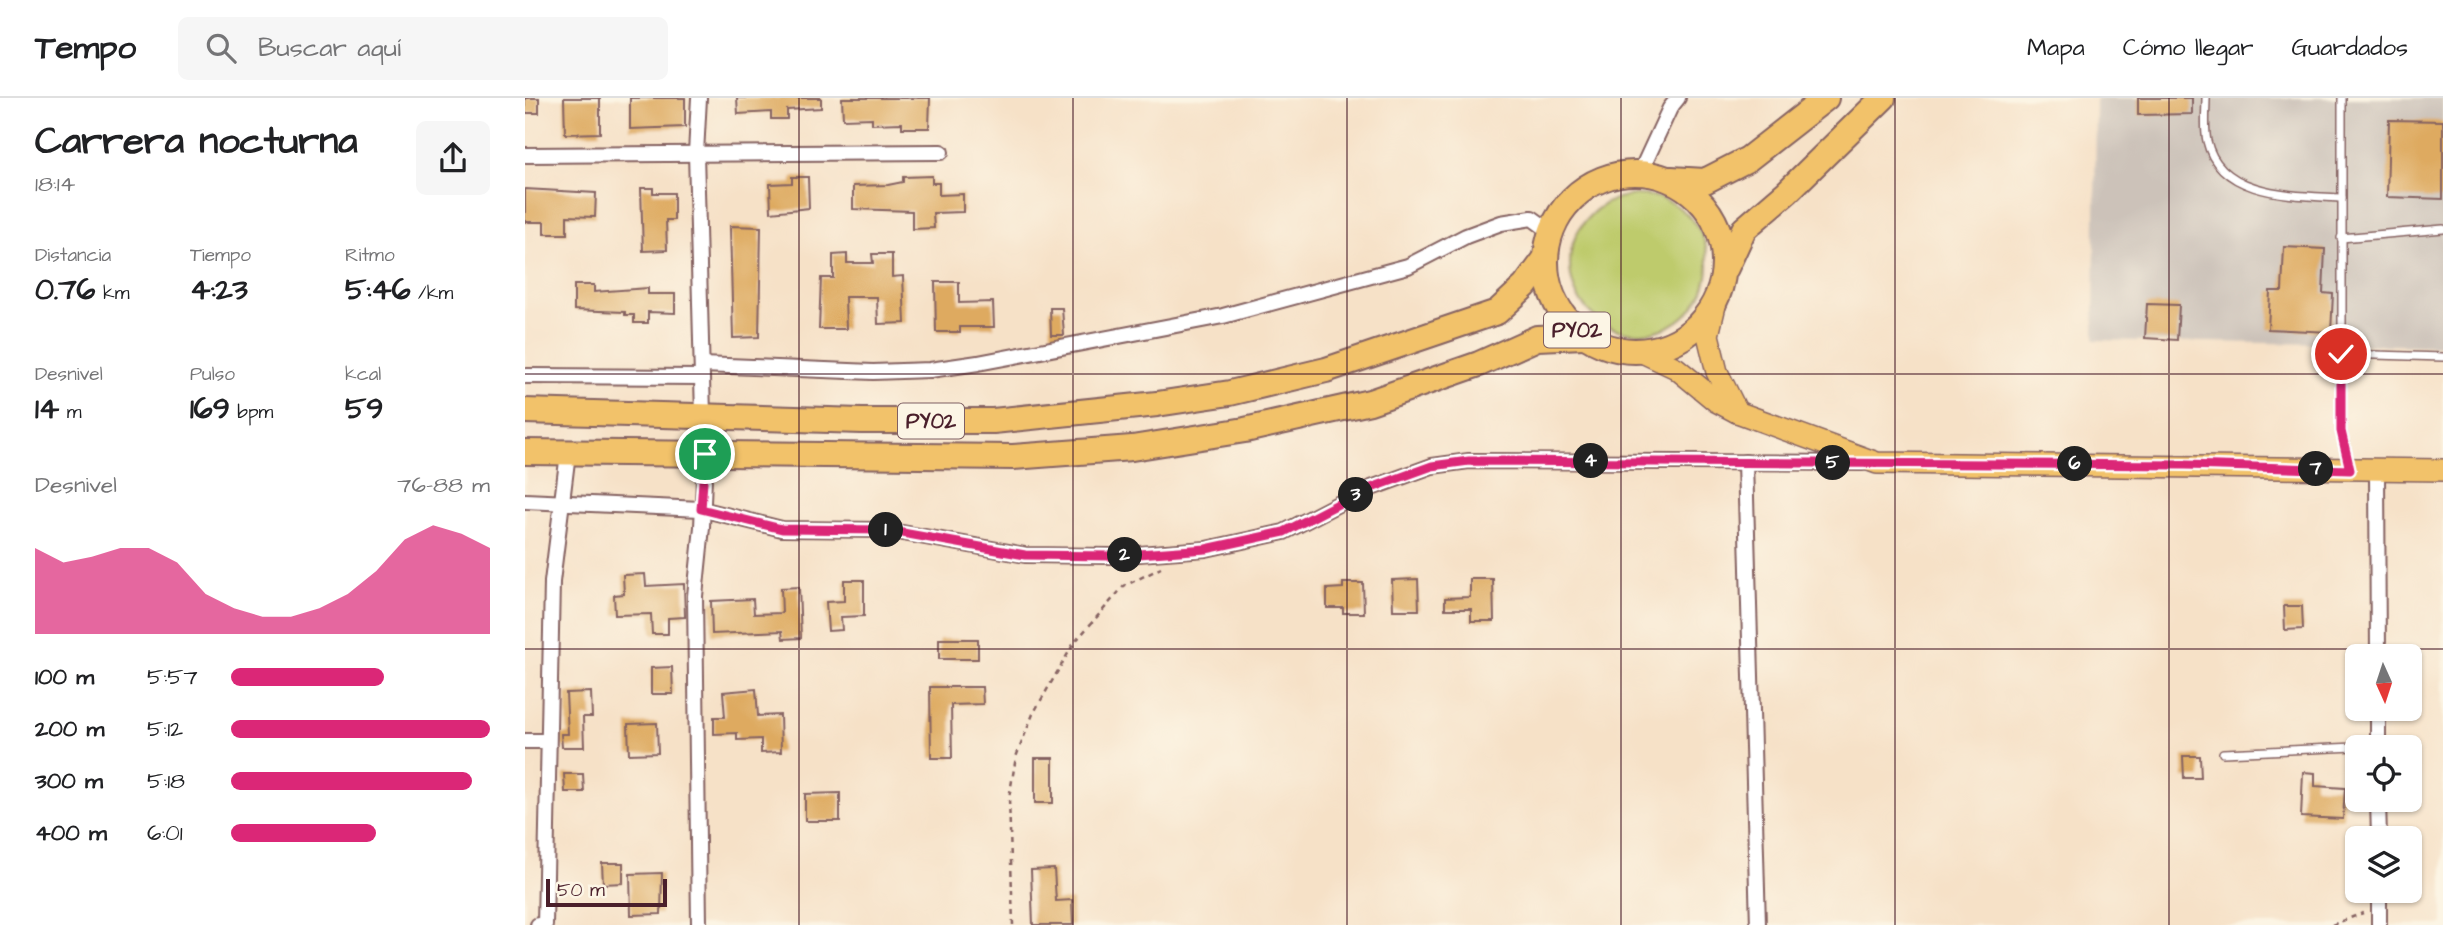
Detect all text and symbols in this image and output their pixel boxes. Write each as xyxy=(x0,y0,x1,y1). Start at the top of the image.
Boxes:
search box xyxy=(178,17,668,80)
text: Tempo xyxy=(35,25,136,71)
icon: search xyxy=(202,29,240,67)
text: Buscar aquí xyxy=(258,30,401,66)
text: Mapa xyxy=(2027,31,2085,65)
text: Cómo llegar xyxy=(2123,31,2253,65)
text: Guardados xyxy=(2291,31,2408,65)
text: Carrera nocturna xyxy=(35,116,358,168)
button: share xyxy=(416,121,490,195)
text: 18:14 xyxy=(35,168,75,200)
text: Distancia xyxy=(35,242,111,269)
text: Tiempo xyxy=(190,242,251,269)
text: Ritmo xyxy=(345,242,395,269)
text: 0.76 xyxy=(35,269,95,311)
text: 4:23 xyxy=(190,269,248,311)
text: 5:46 xyxy=(345,269,410,311)
text: km xyxy=(95,280,130,307)
text: /km xyxy=(410,280,453,307)
road number: PY02 xyxy=(1544,313,1610,348)
pin xyxy=(2311,324,2371,384)
icon: check xyxy=(2322,335,2360,373)
text: Desnivel xyxy=(35,361,103,388)
text: Pulso xyxy=(190,361,235,388)
text: kcal xyxy=(345,361,381,388)
text: 14 xyxy=(35,388,59,430)
text: 169 xyxy=(190,388,230,430)
text: 59 xyxy=(345,388,383,430)
text: m xyxy=(59,399,82,426)
text: bpm xyxy=(230,399,273,426)
road number: PY02 xyxy=(898,404,964,438)
pin xyxy=(675,424,735,484)
icon: arrive xyxy=(686,435,724,473)
pin: 4 xyxy=(1573,444,1609,478)
pin: 5 xyxy=(1815,446,1851,480)
pin: 6 xyxy=(2057,446,2093,482)
text: 4 xyxy=(1584,447,1597,474)
text: 5 xyxy=(1826,449,1839,476)
text: 6 xyxy=(2069,450,2080,477)
pin: 7 xyxy=(2299,452,2334,486)
text: 7 xyxy=(2310,455,2321,482)
text: Desnivel xyxy=(35,469,117,501)
text: 76–88 m xyxy=(397,469,490,501)
pin: 3 xyxy=(1339,478,1373,512)
text: 3 xyxy=(1351,481,1360,508)
pin: 1 xyxy=(869,512,903,548)
text: 1 xyxy=(884,516,887,543)
pin: 2 xyxy=(1107,538,1143,573)
text: 2 xyxy=(1119,541,1130,568)
north arrow xyxy=(2345,644,2422,721)
map controls xyxy=(2345,644,2422,903)
text: 100 m xyxy=(35,661,94,693)
text: 5:57 xyxy=(147,661,198,693)
text: 200 m xyxy=(35,713,104,745)
text: 5:12 xyxy=(147,713,183,745)
button: locate xyxy=(2345,735,2422,812)
text: 300 m xyxy=(35,765,103,797)
text: 5:18 xyxy=(147,765,185,797)
text: 400 m xyxy=(35,817,107,849)
text: 6:01 xyxy=(147,817,183,849)
button: layers xyxy=(2345,826,2422,903)
scale bar xyxy=(546,876,667,908)
text: 50 m xyxy=(557,877,605,904)

